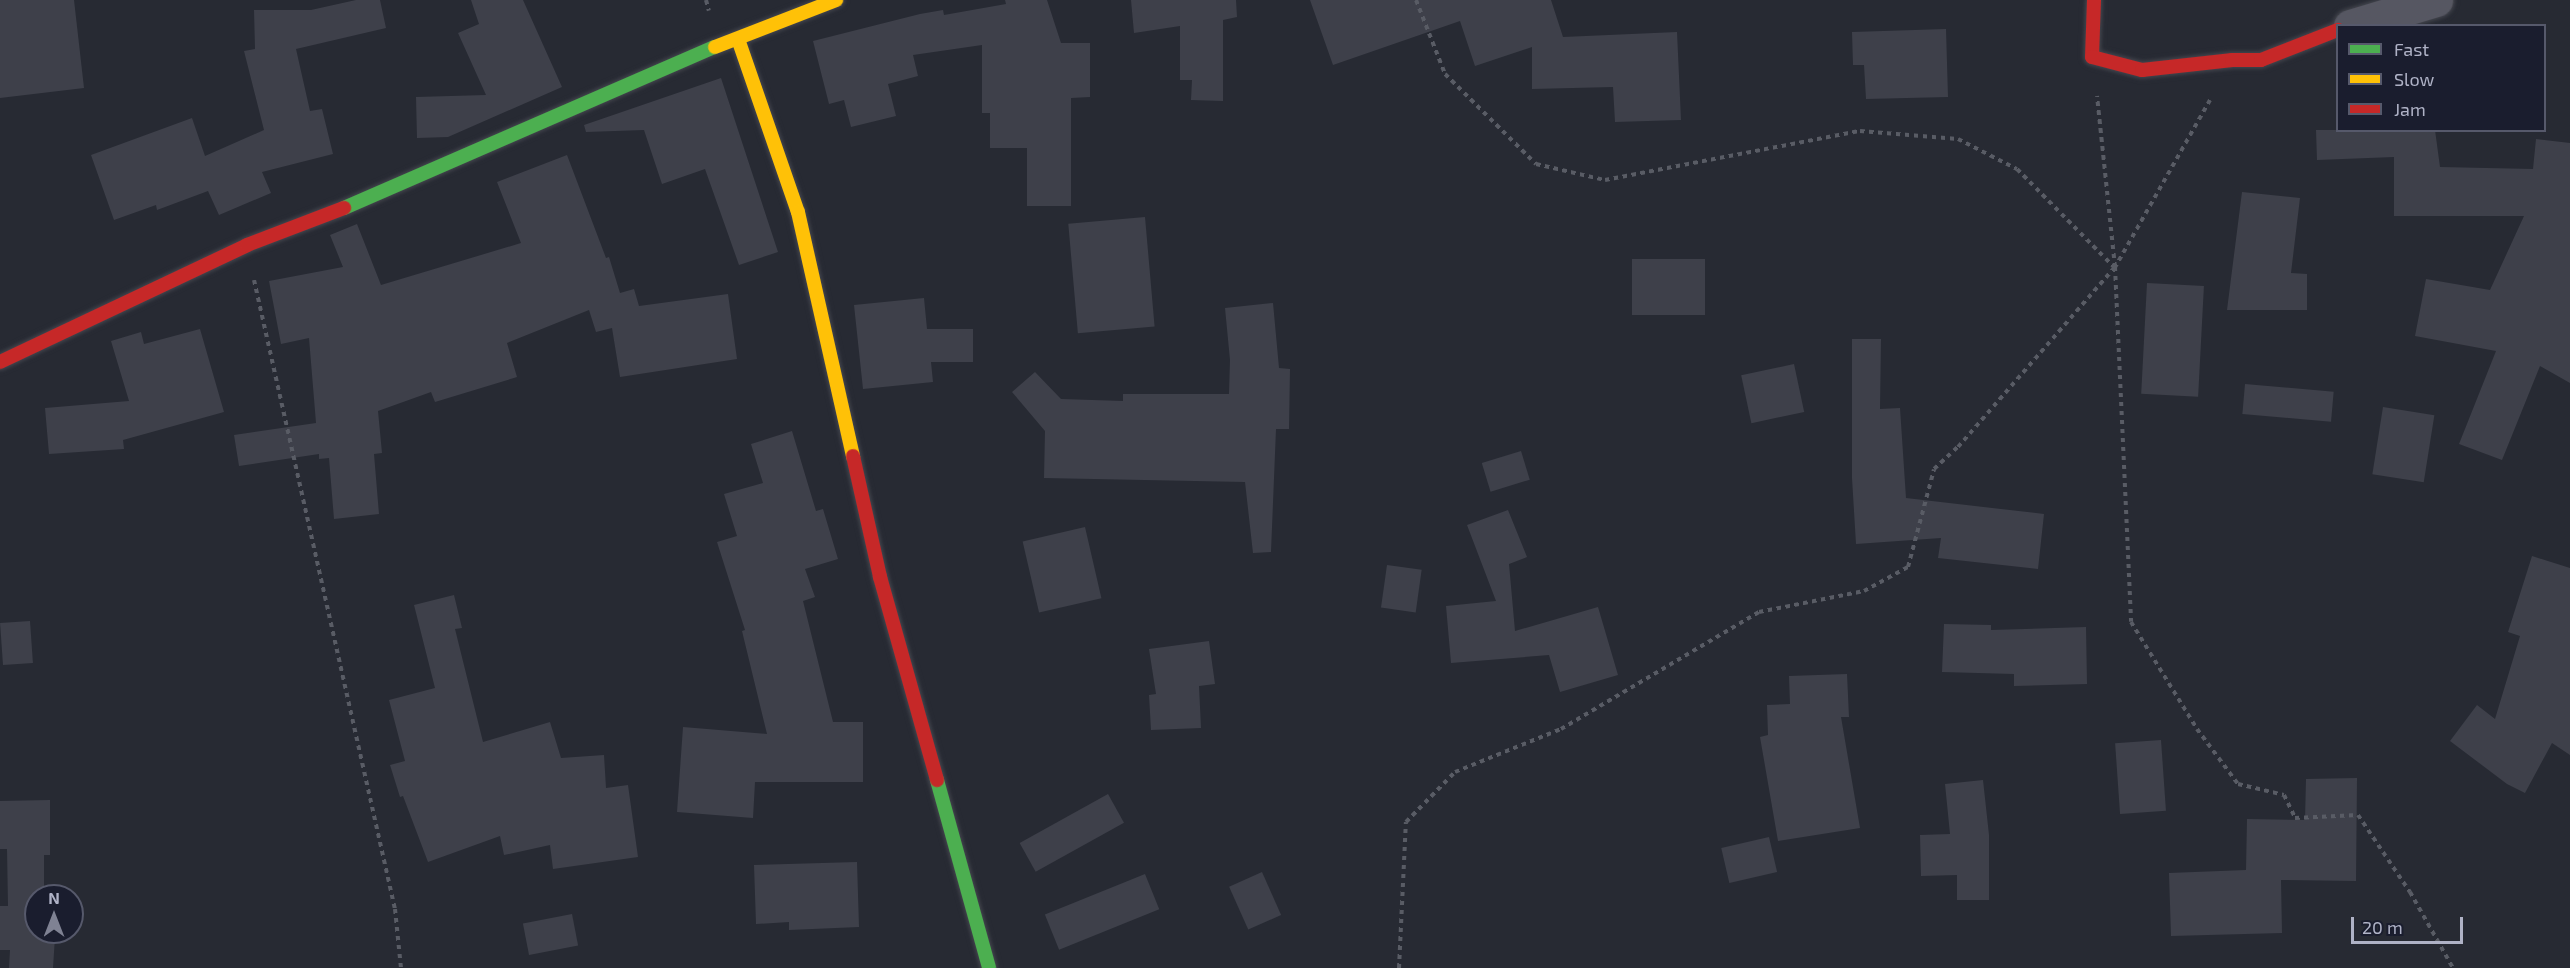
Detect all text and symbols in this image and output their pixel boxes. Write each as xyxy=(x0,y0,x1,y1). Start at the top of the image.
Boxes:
legend xyxy=(2336,24,2546,132)
text: Fast xyxy=(2394,38,2429,60)
text: Slow xyxy=(2394,68,2434,90)
text: Jam xyxy=(2394,98,2426,120)
north arrow xyxy=(24,884,84,944)
text: N xyxy=(48,888,60,907)
scale bar xyxy=(2354,905,2466,943)
text: 20 m xyxy=(2362,916,2403,938)

